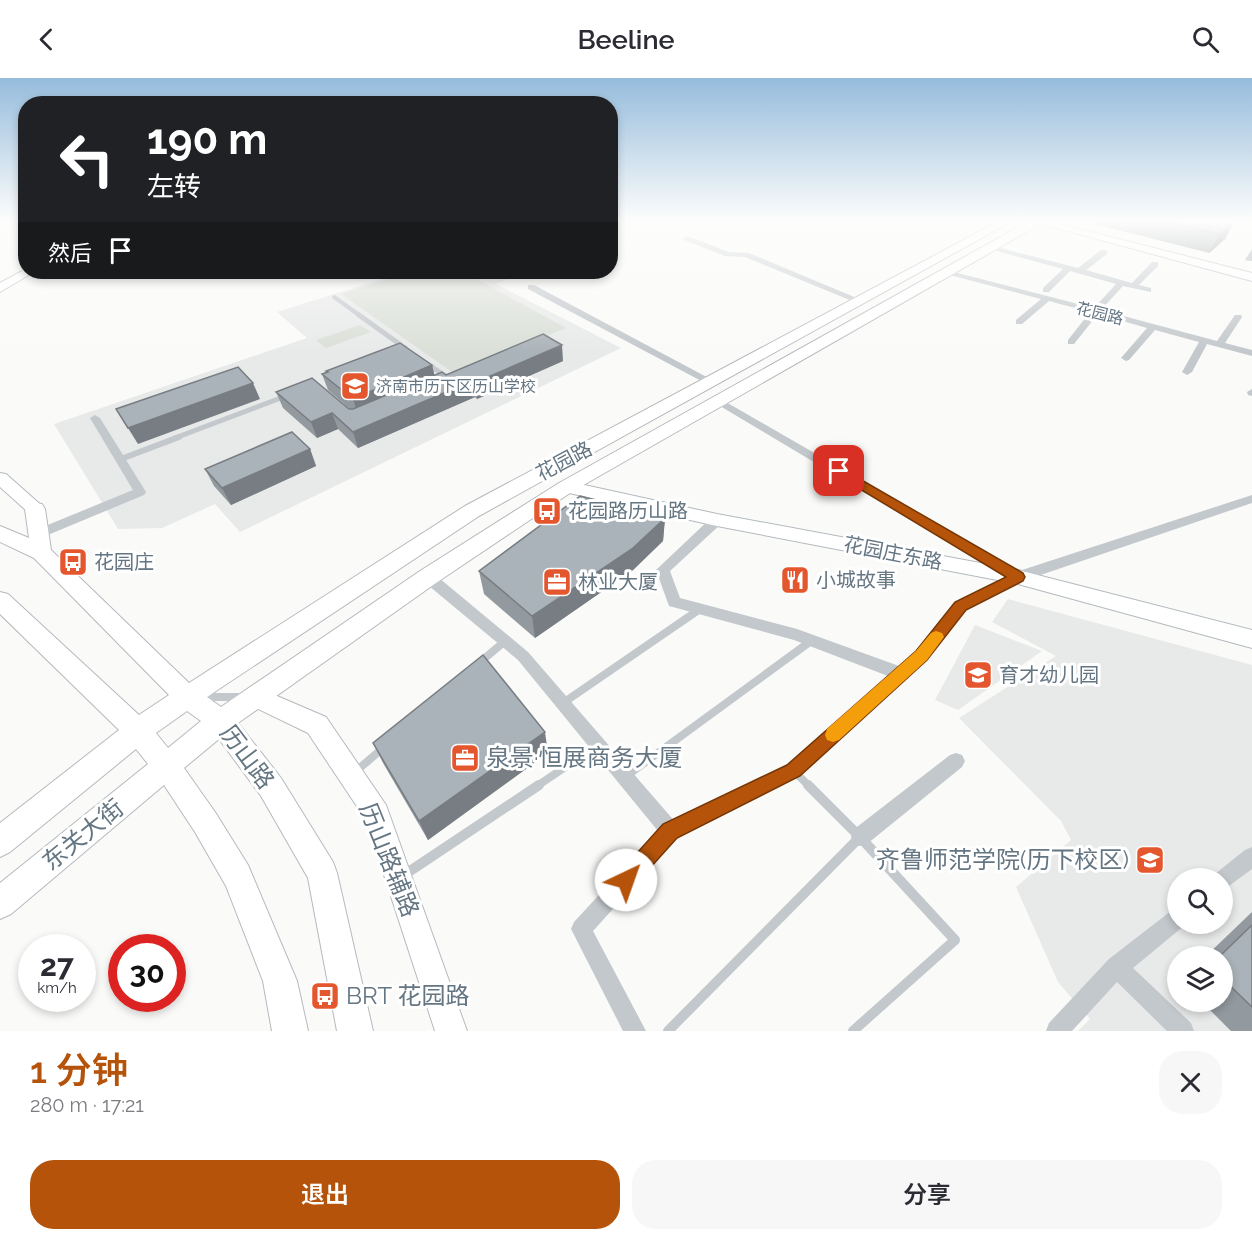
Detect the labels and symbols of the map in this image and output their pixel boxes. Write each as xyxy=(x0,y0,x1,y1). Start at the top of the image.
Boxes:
street label: 花园路 xyxy=(1074,298,1125,329)
school or university icon: 济南市历下区历山学校 xyxy=(339,370,371,402)
place label: 济南市历下区历山学校 xyxy=(376,377,536,396)
street label: 花园路 xyxy=(532,436,596,486)
pin xyxy=(813,445,864,496)
bus stop icon: 花园路历山路 xyxy=(531,495,563,527)
place label: 花园路历山路 xyxy=(568,499,688,523)
street label: 花园庄东路 xyxy=(842,532,944,574)
bus stop icon: 花园庄 xyxy=(57,546,89,578)
place label: 花园庄 xyxy=(94,550,154,574)
restaurant icon: 小城故事 xyxy=(779,564,811,596)
office icon: 林业大厦 xyxy=(541,566,573,598)
place label: 小城故事 xyxy=(816,568,896,592)
place label: 林业大厦 xyxy=(578,570,658,594)
school or university icon: 育才幼儿园 xyxy=(962,659,994,691)
place label: 育才幼儿园 xyxy=(999,663,1099,687)
street label: 历山路 xyxy=(214,719,281,794)
office icon: 泉景·恒展商务大厦 xyxy=(449,742,481,774)
place label: 泉景·恒展商务大厦 xyxy=(486,743,683,772)
street label: 东关大街 xyxy=(36,793,129,876)
street label: 历山路辅路 xyxy=(354,799,425,921)
school or university icon: 齐鲁师范学院(历下校区) xyxy=(1134,844,1166,876)
place label: 齐鲁师范学院(历下校区) xyxy=(876,845,1129,874)
position arrow xyxy=(594,848,658,912)
speed limit sign: 30 xyxy=(108,934,186,1012)
bus stop icon: BRT 花园路 xyxy=(309,980,341,1012)
place label: BRT 花园路 xyxy=(346,981,470,1010)

